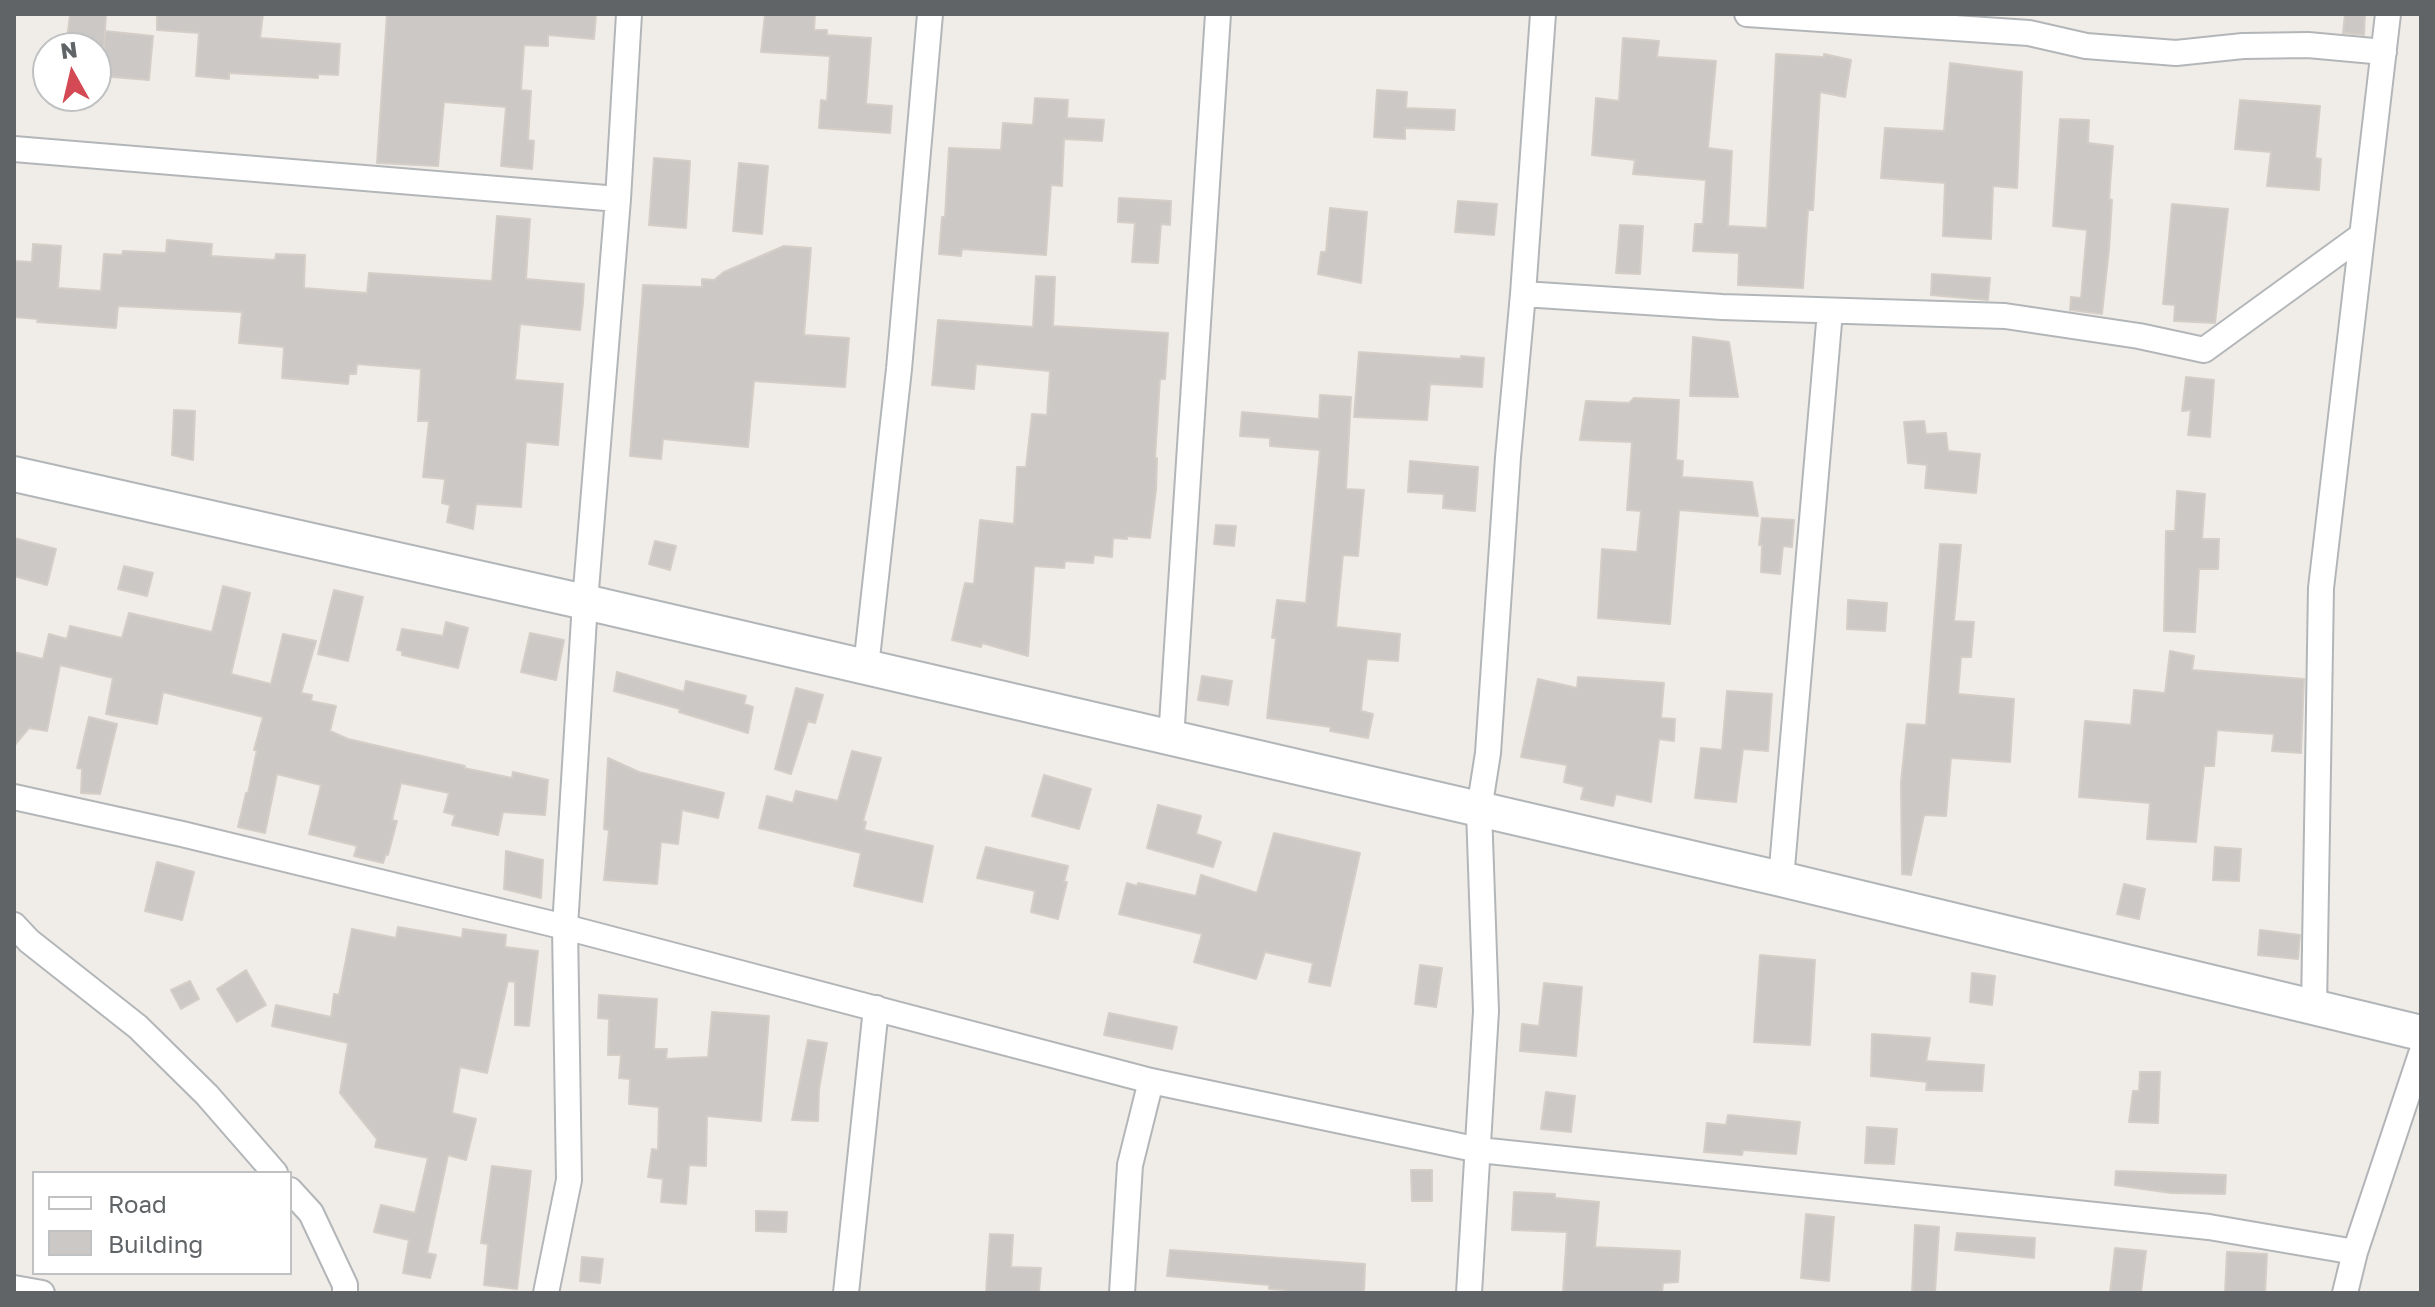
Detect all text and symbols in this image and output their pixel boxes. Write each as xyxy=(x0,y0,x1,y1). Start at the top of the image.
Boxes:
north arrow xyxy=(32,32,112,112)
text: N xyxy=(59,35,79,64)
legend xyxy=(32,1171,292,1275)
text: Road xyxy=(108,1189,167,1218)
text: Building xyxy=(108,1229,203,1258)

